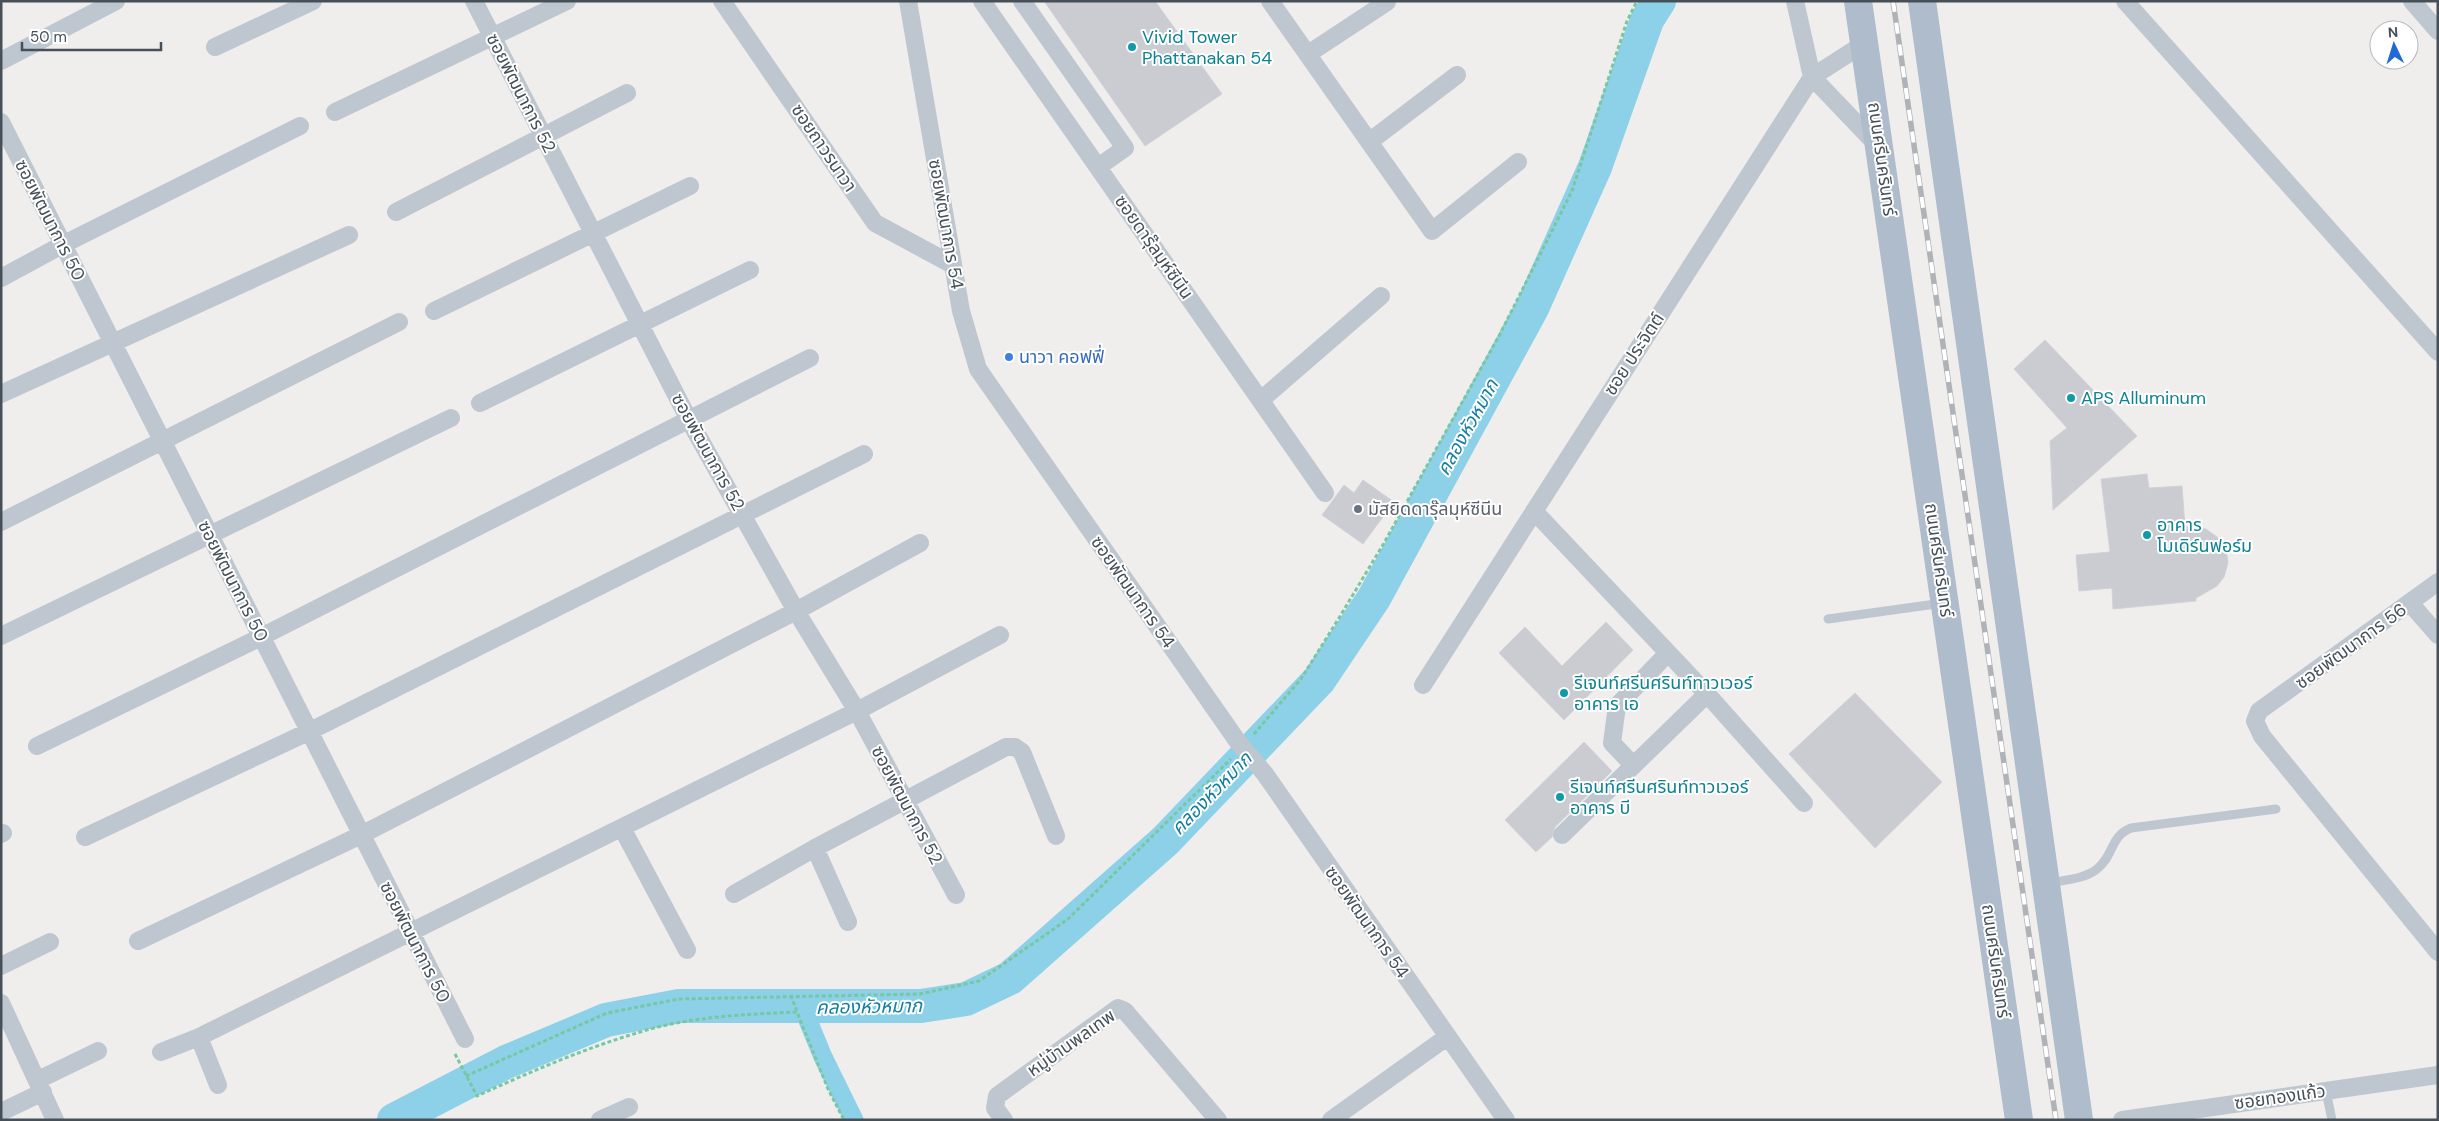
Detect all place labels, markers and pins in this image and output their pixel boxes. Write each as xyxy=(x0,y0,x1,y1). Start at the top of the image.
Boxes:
place label: Vivid Tower Phattanakan 54 xyxy=(1142,25,1272,70)
marker: Vivid Tower Phattanakan 54 xyxy=(1126,41,1138,53)
place label: นาวา คอฟฟี่ xyxy=(1019,344,1104,369)
marker: นาวา คอฟฟี่ xyxy=(1003,351,1015,363)
place label: APS Alluminum xyxy=(2081,386,2206,410)
marker: APS Alluminum xyxy=(2065,392,2077,404)
place label: มัสยิดดารุ๊ลมุห์ซีนีน xyxy=(1368,497,1502,521)
marker: มัสยิดดารุ๊ลมุห์ซีนีน xyxy=(1352,503,1364,515)
place label: อาคาร โมเดิร์นฟอร์ม xyxy=(2157,513,2252,558)
marker: อาคาร โมเดิร์นฟอร์ม xyxy=(2141,529,2153,541)
place label: รีเจนท์ศรีนศรินท์ทาวเวอร์ อาคาร เอ xyxy=(1574,671,1753,716)
marker: รีเจนท์ศรีนศรินท์ทาวเวอร์ อาคาร เอ xyxy=(1558,687,1570,699)
place label: รีเจนท์ศรีนศรินท์ทาวเวอร์ อาคาร บี xyxy=(1570,775,1749,820)
marker: รีเจนท์ศรีนศรินท์ทาวเวอร์ อาคาร บี xyxy=(1554,791,1566,803)

